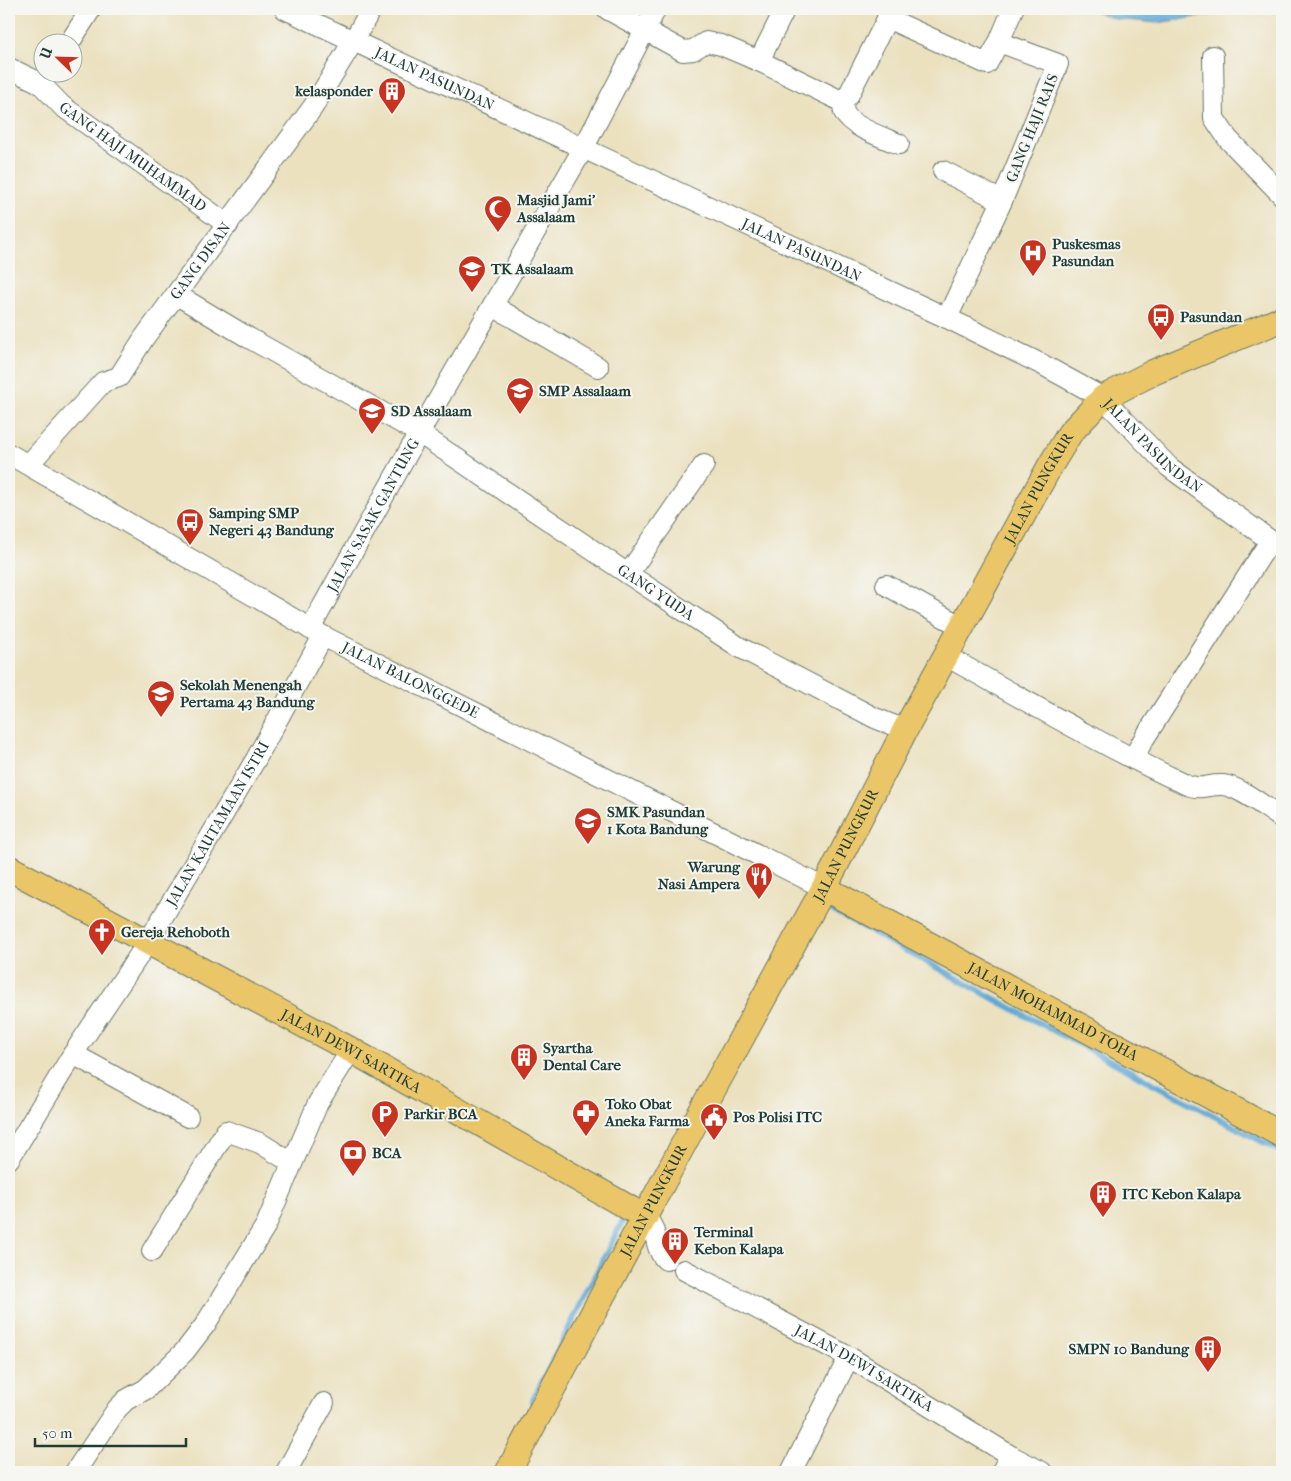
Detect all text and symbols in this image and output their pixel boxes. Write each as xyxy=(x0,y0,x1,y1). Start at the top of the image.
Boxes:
north arrow xyxy=(32,32,82,82)
street label: JALAN PASUNDAN xyxy=(371,43,498,115)
text: U xyxy=(36,45,56,62)
street label: GANG HAJI RAIS xyxy=(1002,71,1062,185)
building icon: kelasponder xyxy=(377,76,407,115)
place label: kelasponder xyxy=(294,82,374,100)
street label: GANG HAJI MUHAMMAD xyxy=(56,98,210,216)
place label: Masjid Jami' Assalaam xyxy=(516,191,596,226)
mosque icon: Masjid Jami' Assalaam xyxy=(483,194,513,233)
street label: JALAN PASUNDAN xyxy=(738,214,865,286)
street label: GANG DISAN xyxy=(166,218,235,303)
place label: Puskesmas Pasundan xyxy=(1052,235,1121,270)
hospital icon: Puskesmas Pasundan xyxy=(1018,238,1048,277)
school or university icon: TK Assalaam xyxy=(457,254,487,293)
place label: TK Assalaam xyxy=(490,260,574,278)
bus stop icon: Pasundan xyxy=(1146,302,1176,341)
place label: Pasundan xyxy=(1180,308,1243,326)
school or university icon: SMP Assalaam xyxy=(505,376,535,415)
place label: SMP Assalaam xyxy=(539,382,631,400)
street label: JALAN PASUNDAN xyxy=(1099,394,1206,497)
school or university icon: SD Assalaam xyxy=(357,396,387,435)
place label: SD Assalaam xyxy=(391,402,472,420)
street label: JALAN PUNGKUR xyxy=(1000,428,1078,548)
street label: JALAN SASAK GANTUNG xyxy=(323,435,423,596)
place label: Samping SMP Negeri 43 Bandung xyxy=(209,504,335,539)
bus stop icon: Samping SMP Negeri 43 Bandung xyxy=(175,507,205,546)
street label: GANG YUDA xyxy=(614,560,698,624)
street label: JALAN BALONGGEDE xyxy=(338,638,482,722)
place label: Sekolah Menengah Pertama 43 Bandung xyxy=(180,676,315,711)
school or university icon: Sekolah Menengah Pertama 43 Bandung xyxy=(146,679,176,718)
street label: JALAN KAUTAMAAN ISTRI xyxy=(162,738,273,910)
street label: JALAN PUNGKUR xyxy=(809,785,883,906)
place label: SMK Pasundan 1 Kota Bandung xyxy=(607,803,709,838)
school or university icon: SMK Pasundan 1 Kota Bandung xyxy=(573,806,603,845)
place label: Warung Nasi Ampera xyxy=(658,858,741,893)
restaurant icon: Warung Nasi Ampera xyxy=(744,861,774,900)
church icon: Gereja Rehoboth xyxy=(87,917,117,956)
place label: Gereja Rehoboth xyxy=(121,923,230,941)
street label: JALAN MOHAMMAD TOHA xyxy=(964,958,1141,1065)
street label: JALAN DEWI SARTIKA xyxy=(277,1005,425,1097)
place label: Syartha Dental Care xyxy=(543,1039,621,1074)
building icon: Syartha Dental Care xyxy=(509,1042,539,1081)
place label: Toko Obat Aneka Farma xyxy=(604,1095,690,1130)
pharmacy icon: Toko Obat Aneka Farma xyxy=(571,1098,601,1137)
parking icon: Parkir BCA xyxy=(370,1099,400,1138)
public building icon: Pos Polisi ITC xyxy=(699,1102,729,1141)
place label: Parkir BCA xyxy=(404,1105,479,1123)
place label: Pos Polisi ITC xyxy=(733,1108,822,1126)
bank icon: BCA xyxy=(338,1138,368,1177)
street label: JALAN PUNGKUR xyxy=(616,1140,691,1261)
place label: BCA xyxy=(372,1144,403,1162)
building icon: ITC Kebon Kalapa xyxy=(1088,1179,1118,1218)
place label: ITC Kebon Kalapa xyxy=(1122,1185,1242,1203)
place label: Terminal Kebon Kalapa xyxy=(693,1223,785,1258)
building icon: Terminal Kebon Kalapa xyxy=(660,1226,690,1265)
street label: JALAN DEWI SARTIKA xyxy=(791,1320,937,1416)
building icon: SMPN 10 Bandung xyxy=(1193,1334,1223,1373)
place label: SMPN 10 Bandung xyxy=(1069,1340,1190,1358)
scale bar xyxy=(35,1416,186,1448)
text: 50 m xyxy=(42,1424,73,1442)

